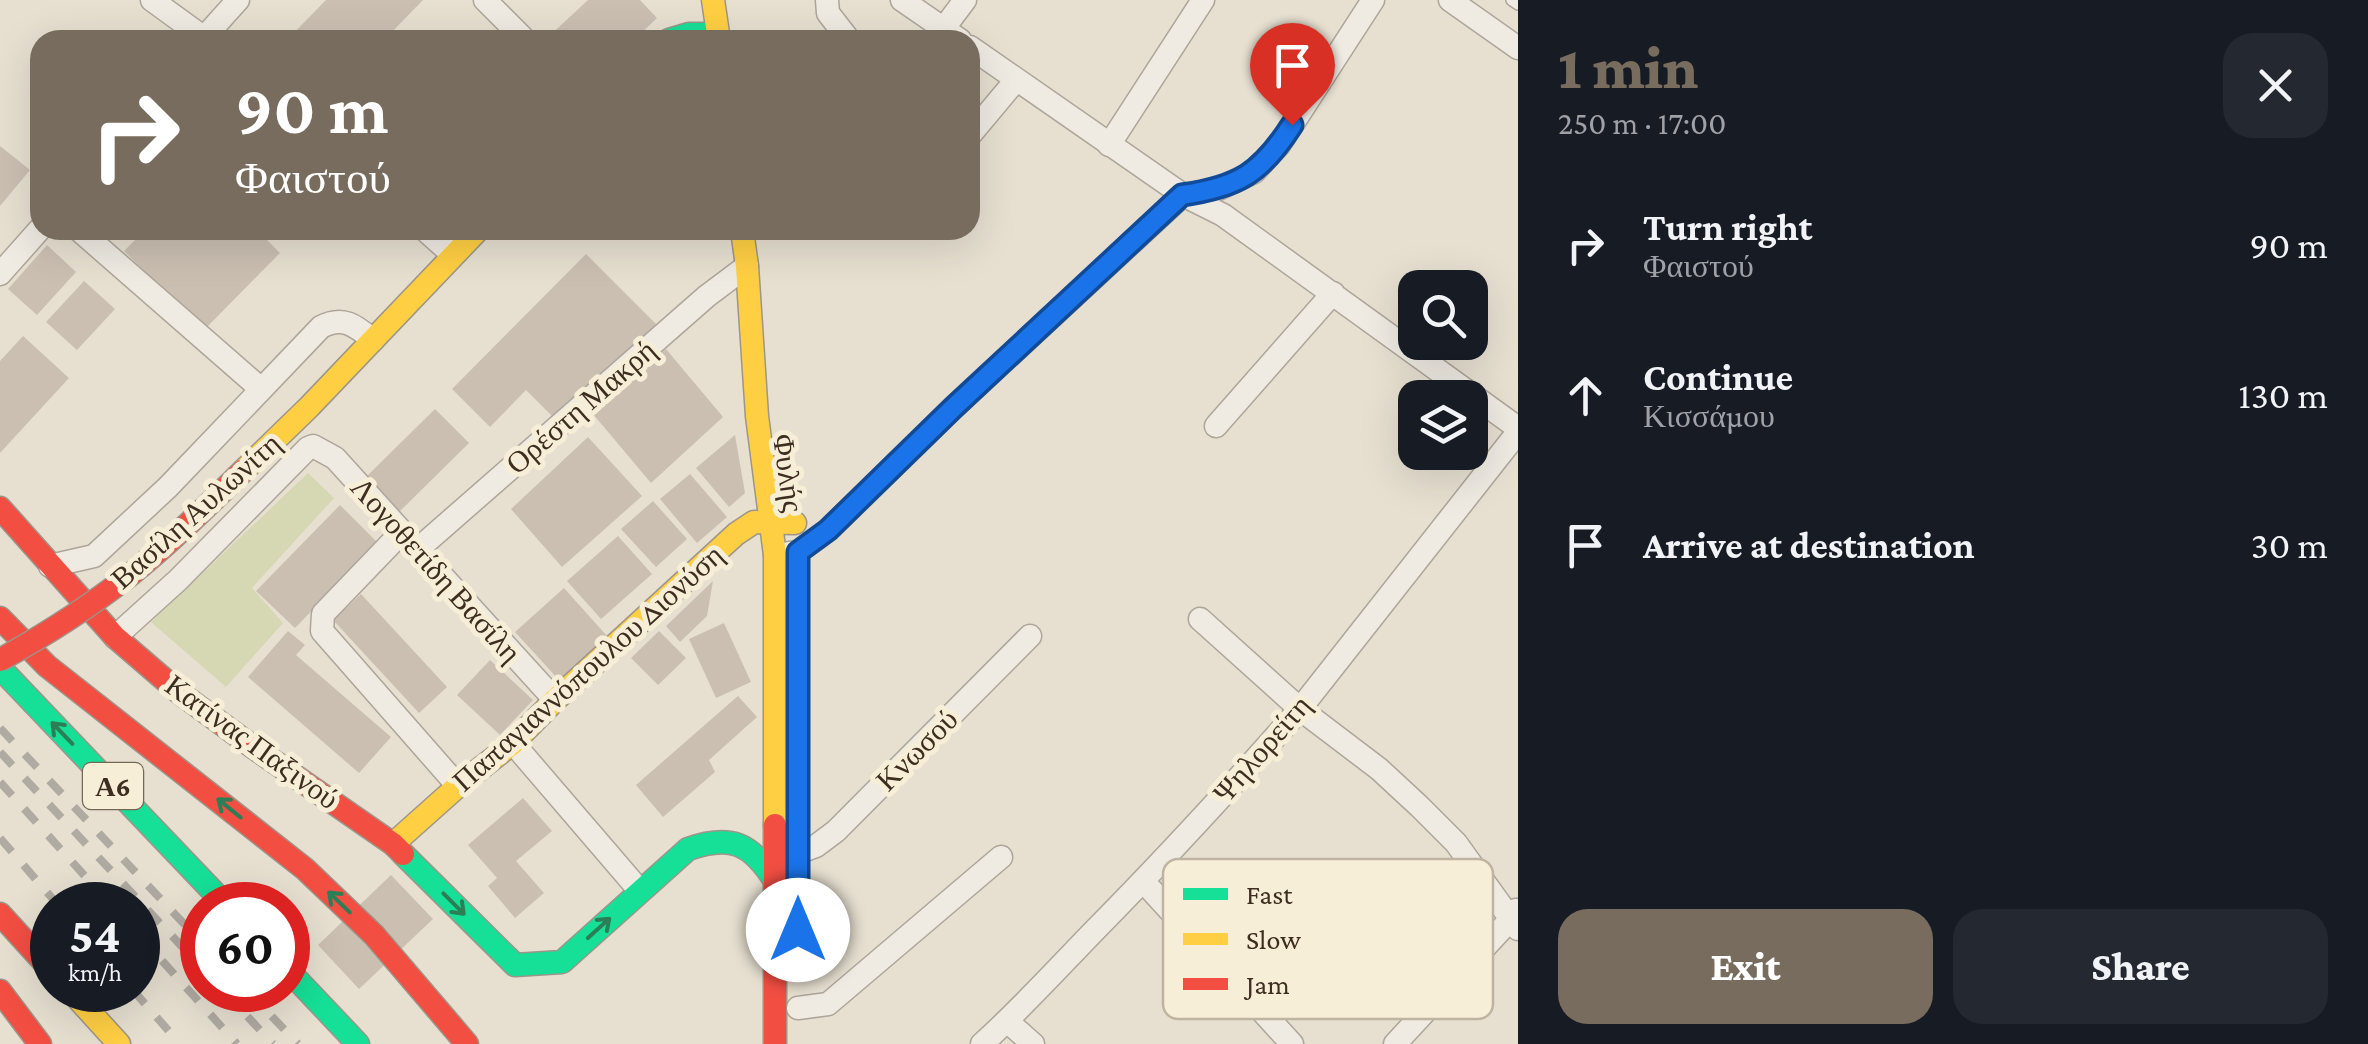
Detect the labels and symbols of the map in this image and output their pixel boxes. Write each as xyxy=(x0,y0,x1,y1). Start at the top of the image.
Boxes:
pin xyxy=(1250,23,1335,126)
street label: Ορέστη Μακρή xyxy=(499,333,662,480)
street label: Βασίλη Αυλωνίτη xyxy=(104,426,287,595)
street label: Φυλής xyxy=(767,432,810,514)
street label: Λογοθετίδη Βασίλη xyxy=(345,470,528,669)
street label: Παπαγιαννόπουλου Διονύση xyxy=(446,538,729,798)
street label: Κατίνας Παξινού xyxy=(159,668,345,815)
street label: Ψηλορείτη xyxy=(1206,689,1317,809)
street label: Κνωσού xyxy=(869,702,964,797)
one-way arrow xyxy=(51,721,74,746)
road number: Α6 xyxy=(83,763,143,809)
one-way arrow xyxy=(217,797,243,819)
legend xyxy=(1163,859,1493,1019)
position arrow xyxy=(746,878,850,982)
text: Fast xyxy=(1246,879,1293,910)
speed limit sign: 60 xyxy=(180,882,310,1012)
one-way arrow xyxy=(328,890,352,914)
one-way arrow xyxy=(441,892,465,916)
one-way arrow xyxy=(586,917,611,940)
text: Slow xyxy=(1246,924,1301,955)
text: Jam xyxy=(1243,969,1290,1000)

